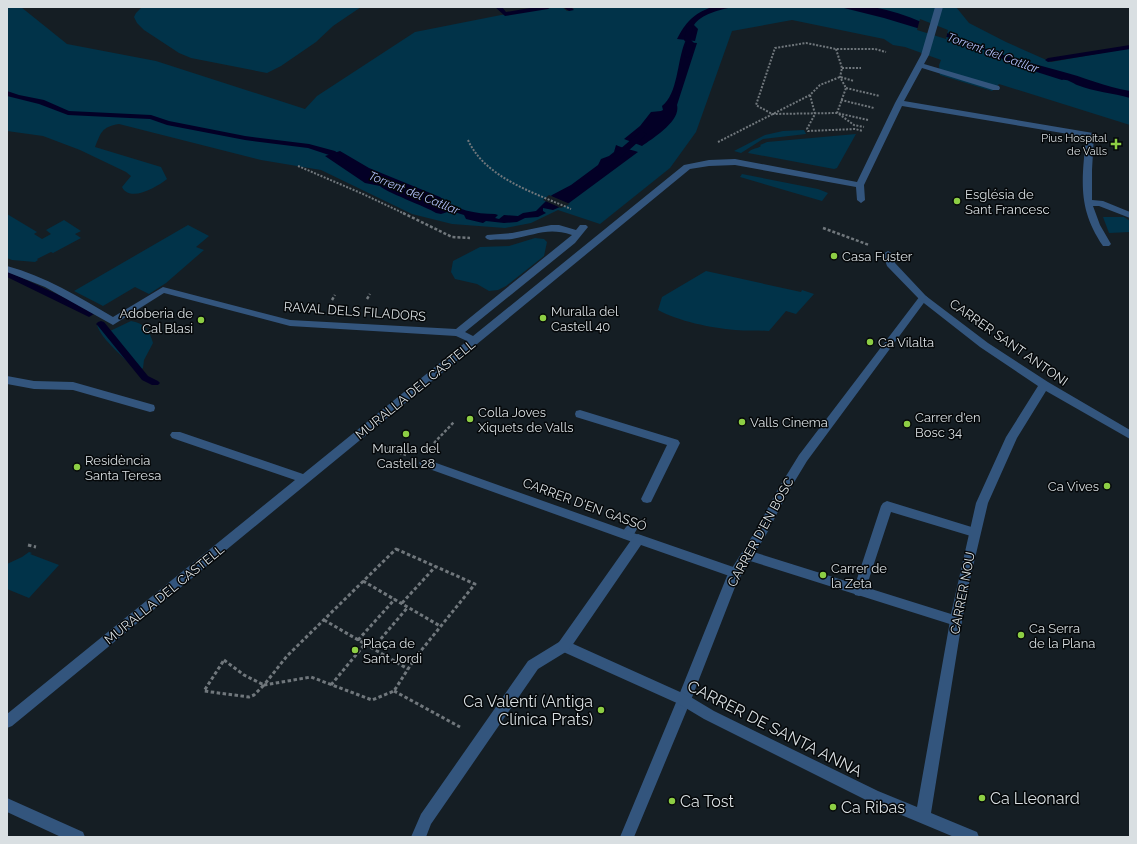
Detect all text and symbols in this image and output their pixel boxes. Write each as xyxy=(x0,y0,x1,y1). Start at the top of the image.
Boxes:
water label: Torrent del Catllar xyxy=(945,30,1042,76)
place label: Pius Hospital de Valls xyxy=(1041,132,1107,158)
marker: Pius Hospital de Valls xyxy=(1110,138,1122,150)
water label: Torrent del Catllar xyxy=(367,168,462,218)
place label: Església de Sant Francesc xyxy=(965,187,1050,217)
marker: Església de Sant Francesc xyxy=(952,196,962,206)
place label: Casa Fuster xyxy=(842,249,913,264)
marker: Casa Fuster xyxy=(829,251,839,261)
street label: CARRER SANT ANTONI xyxy=(947,296,1071,389)
street label: RAVAL DELS FILADORS xyxy=(283,299,427,324)
place label: Muralla del Castell 40 xyxy=(551,304,619,334)
place label: Adoberia de Cal Blasi xyxy=(119,306,193,336)
marker: Muralla del Castell 40 xyxy=(538,313,548,323)
marker: Adoberia de Cal Blasi xyxy=(196,315,206,325)
place label: Ca Vilalta xyxy=(878,335,934,350)
street label: MURALLA DEL CASTELL xyxy=(353,336,478,442)
marker: Ca Vilalta xyxy=(865,337,875,347)
place label: Colla Joves Xiquets de Valls xyxy=(478,405,574,435)
place label: Carrer d'en Bosc 34 xyxy=(915,410,981,440)
marker: Colla Joves Xiquets de Valls xyxy=(465,414,475,424)
place label: Valls Cinema xyxy=(750,415,828,430)
marker: Valls Cinema xyxy=(737,417,747,427)
marker: Carrer d'en Bosc 34 xyxy=(902,419,912,429)
marker: Muralla del Castell 28 xyxy=(401,429,411,439)
place label: Muralla del Castell 28 xyxy=(372,441,440,471)
place label: Residència Santa Teresa xyxy=(85,453,161,483)
marker: Residència Santa Teresa xyxy=(72,462,82,472)
street label: CARRER D'EN GASSÓ xyxy=(521,475,649,534)
street label: CARRER D'EN BOSC xyxy=(724,475,797,590)
place label: Ca Vives xyxy=(1048,479,1099,494)
marker: Ca Vives xyxy=(1102,481,1112,491)
street label: MURALLA DEL CASTELL xyxy=(102,541,227,647)
street label: CARRER NOU xyxy=(947,550,978,636)
place label: Carrer de la Zeta xyxy=(831,561,887,591)
marker: Carrer de la Zeta xyxy=(818,570,828,580)
place label: Ca Serra de la Plana xyxy=(1029,621,1095,651)
marker: Ca Serra de la Plana xyxy=(1016,630,1026,640)
place label: Plaça de Sant Jordi xyxy=(363,636,422,666)
marker: Plaça de Sant Jordi xyxy=(350,645,360,655)
street label: CARRER DE SANTA ANNA xyxy=(684,676,866,781)
place label: Ca Valentí (Antiga Clínica Prats) xyxy=(463,692,593,729)
marker: Ca Valentí (Antiga Clínica Prats) xyxy=(596,705,606,715)
place label: Ca Lleonard xyxy=(990,789,1080,808)
place label: Ca Tost xyxy=(680,792,735,811)
marker: Ca Lleonard xyxy=(977,793,987,803)
marker: Ca Tost xyxy=(667,796,677,806)
place label: Ca Ribas xyxy=(841,798,905,817)
marker: Ca Ribas xyxy=(828,802,838,812)

